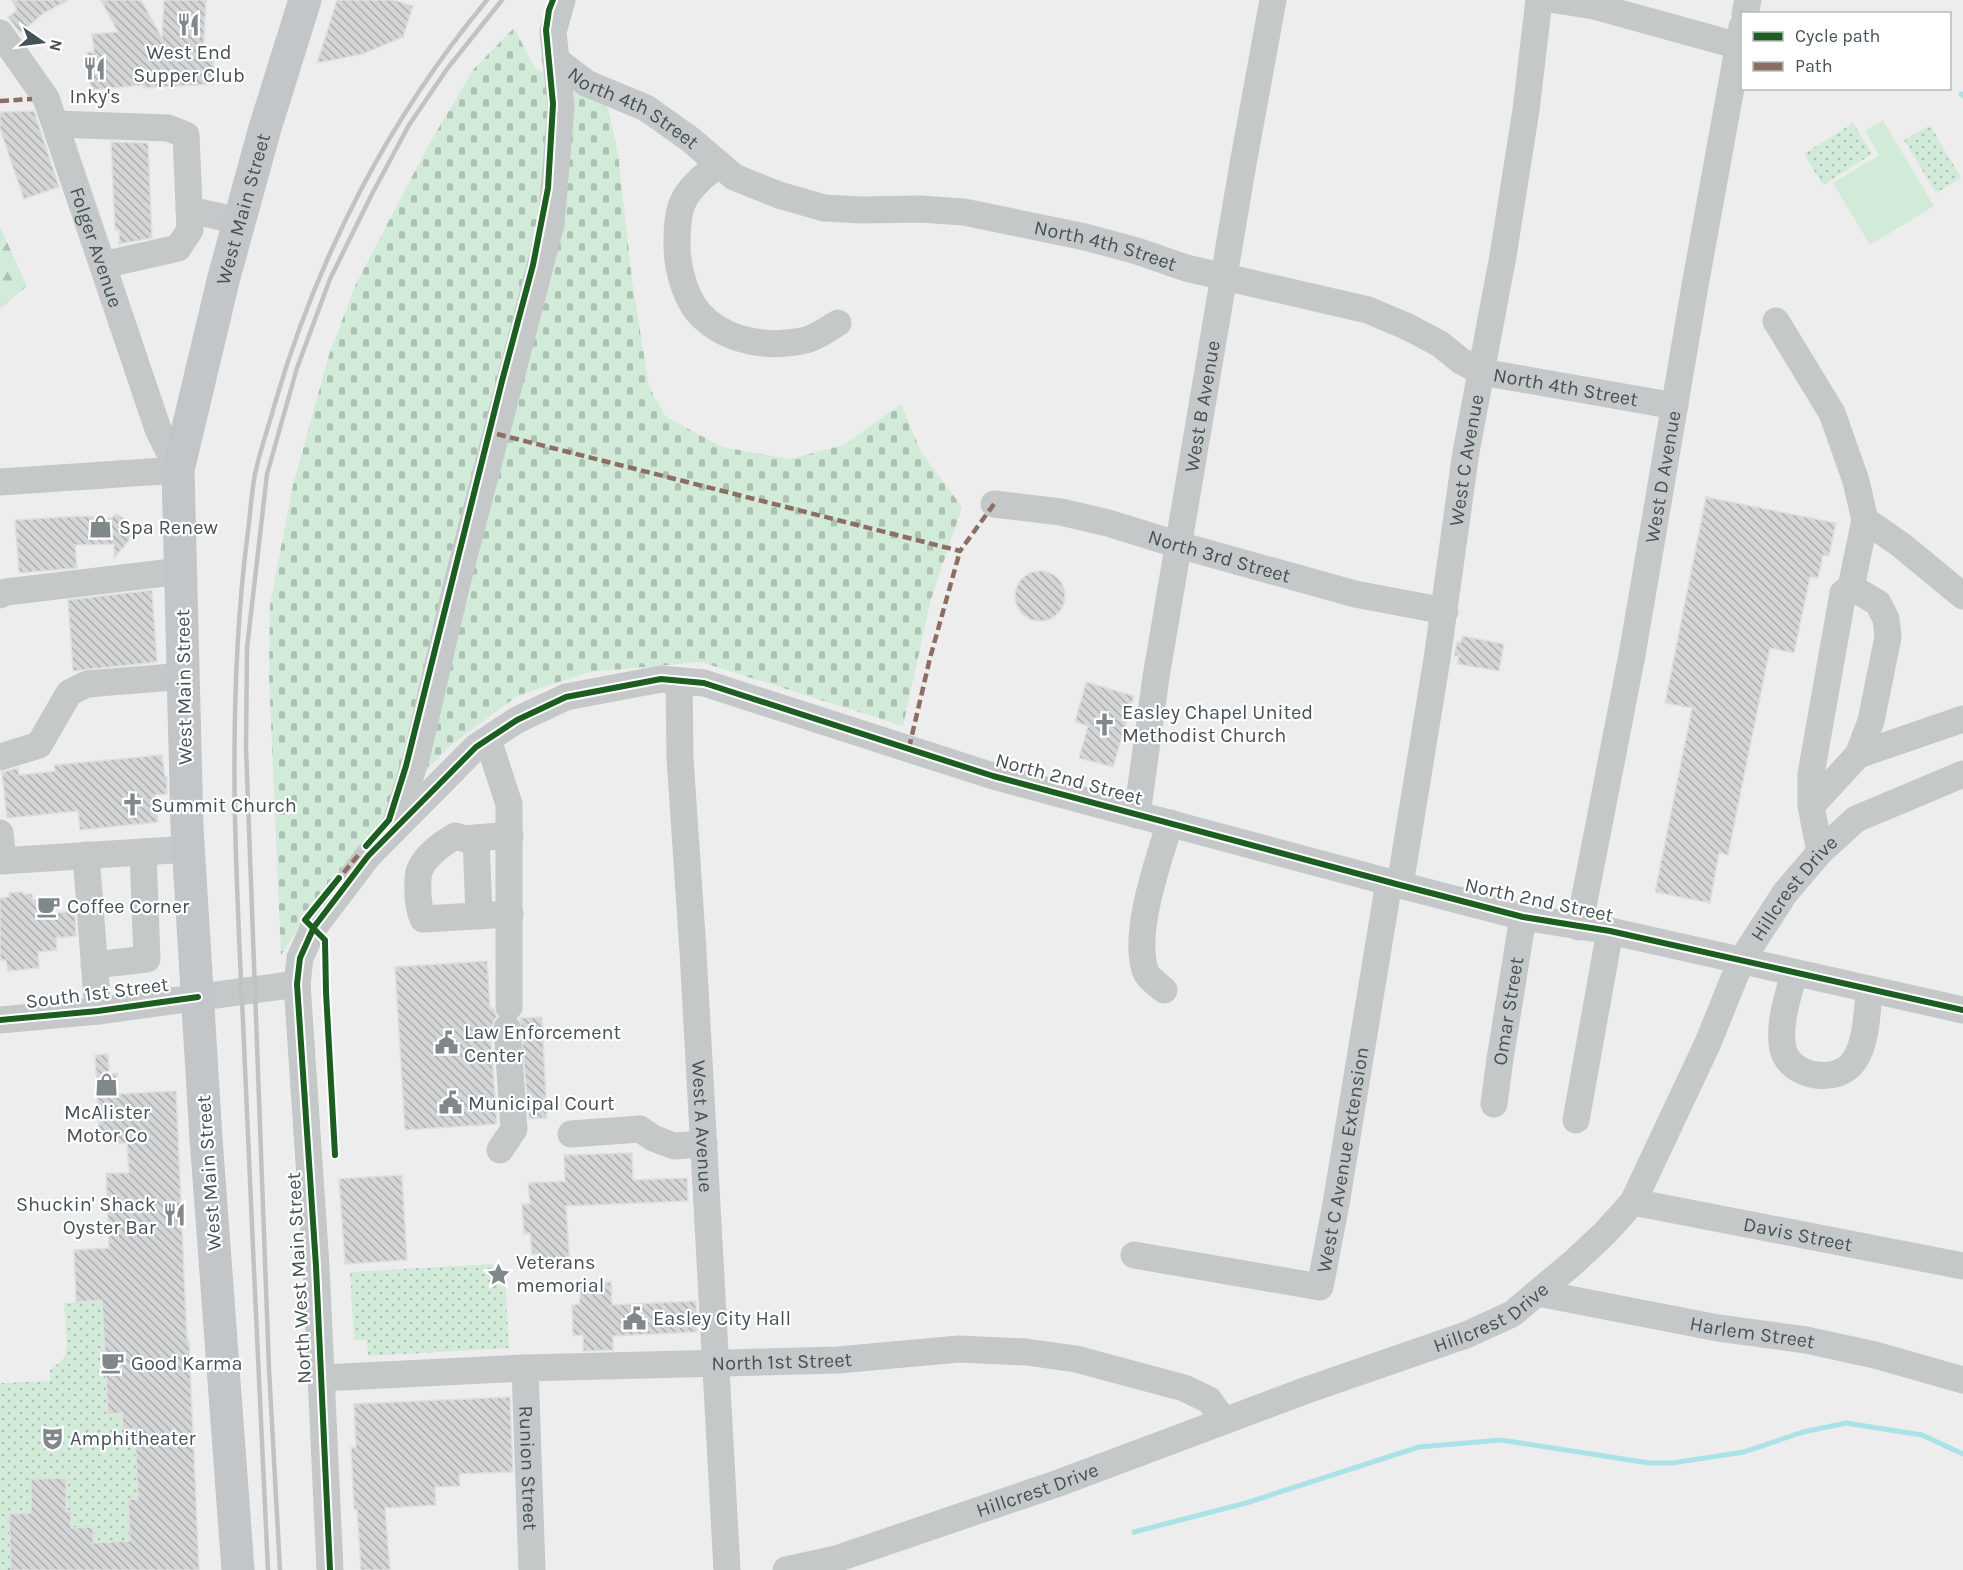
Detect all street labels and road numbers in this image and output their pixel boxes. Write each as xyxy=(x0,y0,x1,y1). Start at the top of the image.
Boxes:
street label: North 4th Street xyxy=(563,62,704,154)
street label: West Main Street xyxy=(211,130,275,287)
street label: Folger Avenue xyxy=(65,184,128,310)
street label: North 4th Street xyxy=(1032,215,1180,276)
street label: West B Avenue xyxy=(1179,338,1224,474)
street label: North 4th Street xyxy=(1491,363,1640,411)
street label: West C Avenue xyxy=(1444,392,1488,528)
street label: West D Avenue xyxy=(1640,409,1685,545)
street label: North 3rd Street xyxy=(1146,525,1294,587)
street label: West Main Street xyxy=(171,608,197,765)
street label: North 2nd Street xyxy=(993,748,1146,810)
street label: Hillcrest Drive xyxy=(1746,830,1842,945)
street label: North 2nd Street xyxy=(1463,873,1616,927)
street label: Omar Street xyxy=(1488,955,1528,1067)
street label: South 1st Street xyxy=(24,973,170,1013)
street label: West C Avenue Extension xyxy=(1312,1045,1373,1275)
street label: West A Avenue xyxy=(688,1060,718,1193)
street label: West Main Street xyxy=(192,1094,226,1252)
street label: North West Main Street xyxy=(282,1171,316,1385)
street label: Davis Street xyxy=(1742,1212,1855,1256)
street label: Hillcrest Drive xyxy=(1430,1277,1553,1357)
street label: Harlem Street xyxy=(1688,1311,1817,1353)
street label: North 1st Street xyxy=(711,1347,853,1375)
street label: Runion Street xyxy=(515,1405,542,1531)
street label: Hillcrest Drive xyxy=(973,1458,1102,1522)

